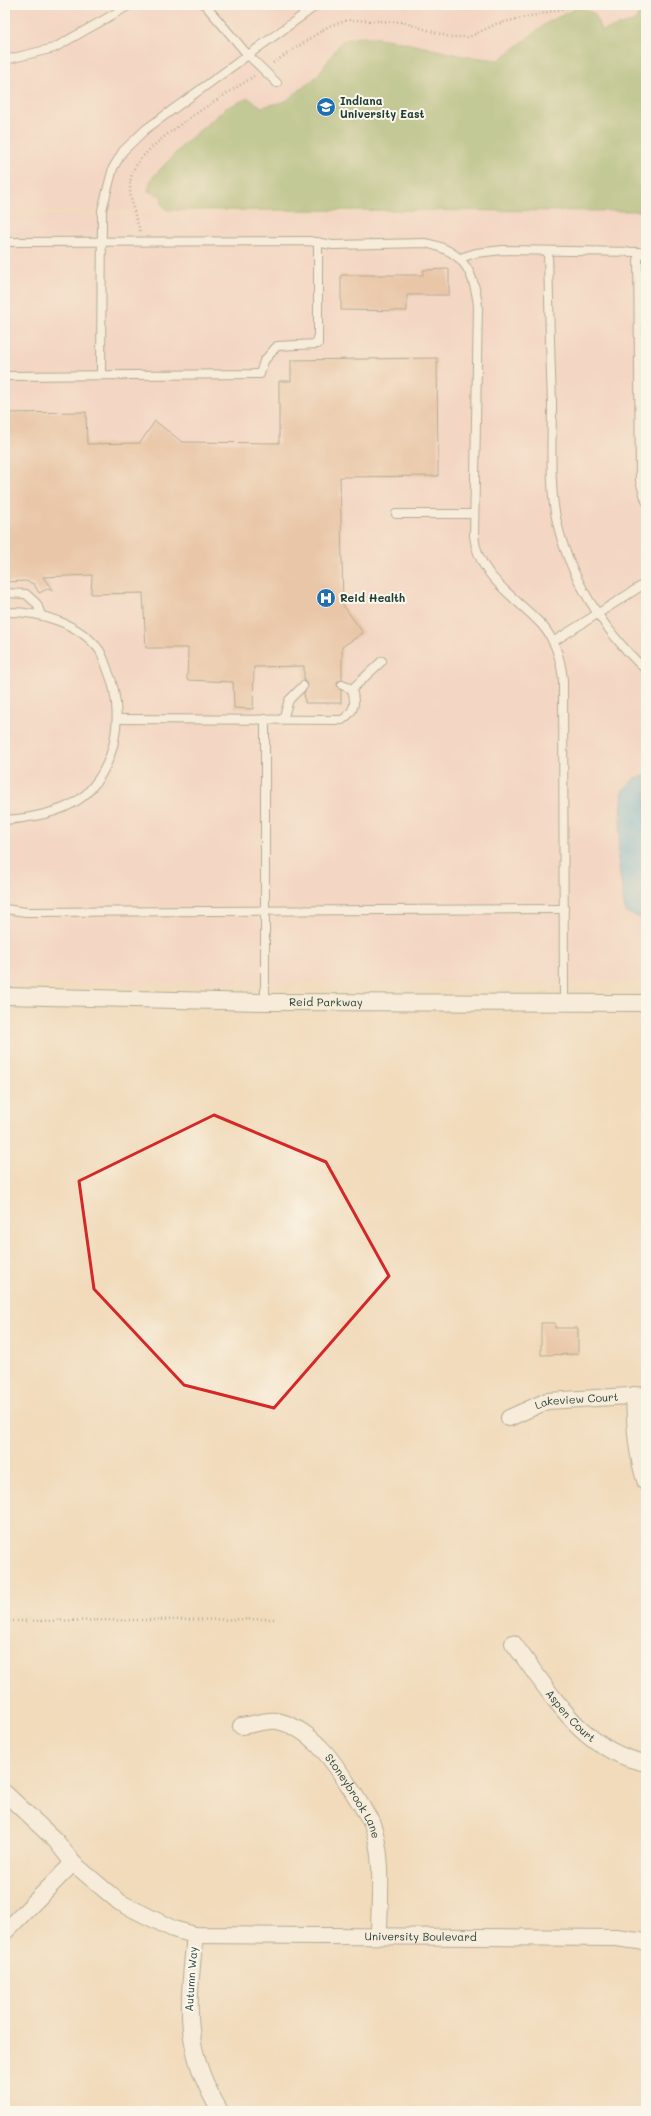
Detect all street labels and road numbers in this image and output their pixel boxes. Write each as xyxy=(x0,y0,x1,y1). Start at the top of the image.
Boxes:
street label: Reid Parkway xyxy=(289,994,363,1009)
street label: Lakeview Court xyxy=(532,1389,619,1413)
street label: Aspen Court xyxy=(543,1686,599,1745)
street label: Stoneybrook Lane xyxy=(322,1750,384,1840)
street label: University Boulevard xyxy=(365,1928,477,1944)
street label: Autumn Way xyxy=(181,1946,200,2012)

